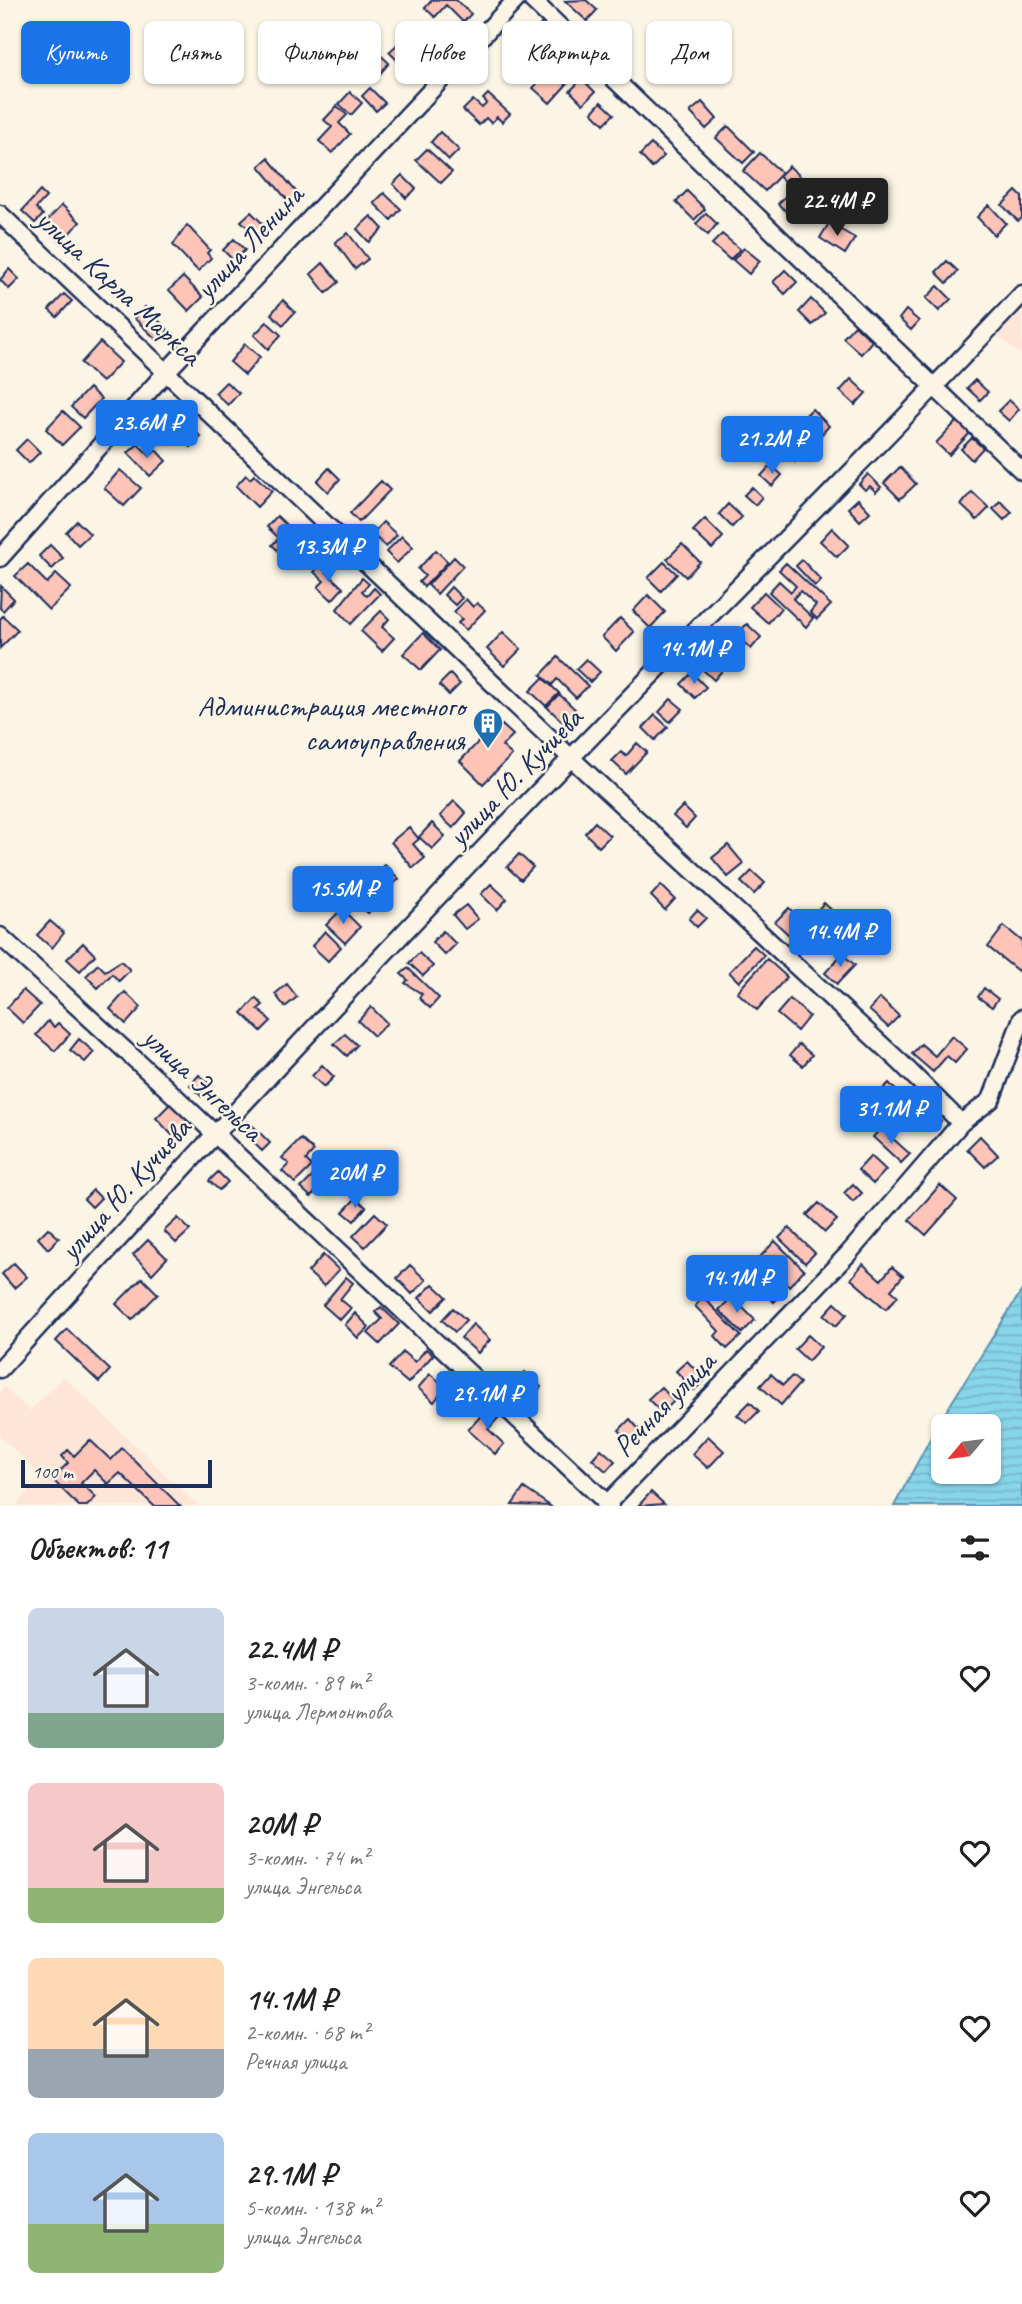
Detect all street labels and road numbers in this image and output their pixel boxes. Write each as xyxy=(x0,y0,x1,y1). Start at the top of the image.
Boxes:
street label: улица Ленина xyxy=(185,175,313,309)
street label: улица Карла Маркса xyxy=(27,199,211,375)
street label: улица Ю. Кучиева xyxy=(438,698,592,856)
street label: улица Энгельса xyxy=(133,1017,273,1151)
street label: улица Ю. Кучиева xyxy=(50,1109,200,1270)
street label: Речная улица xyxy=(604,1341,725,1465)

